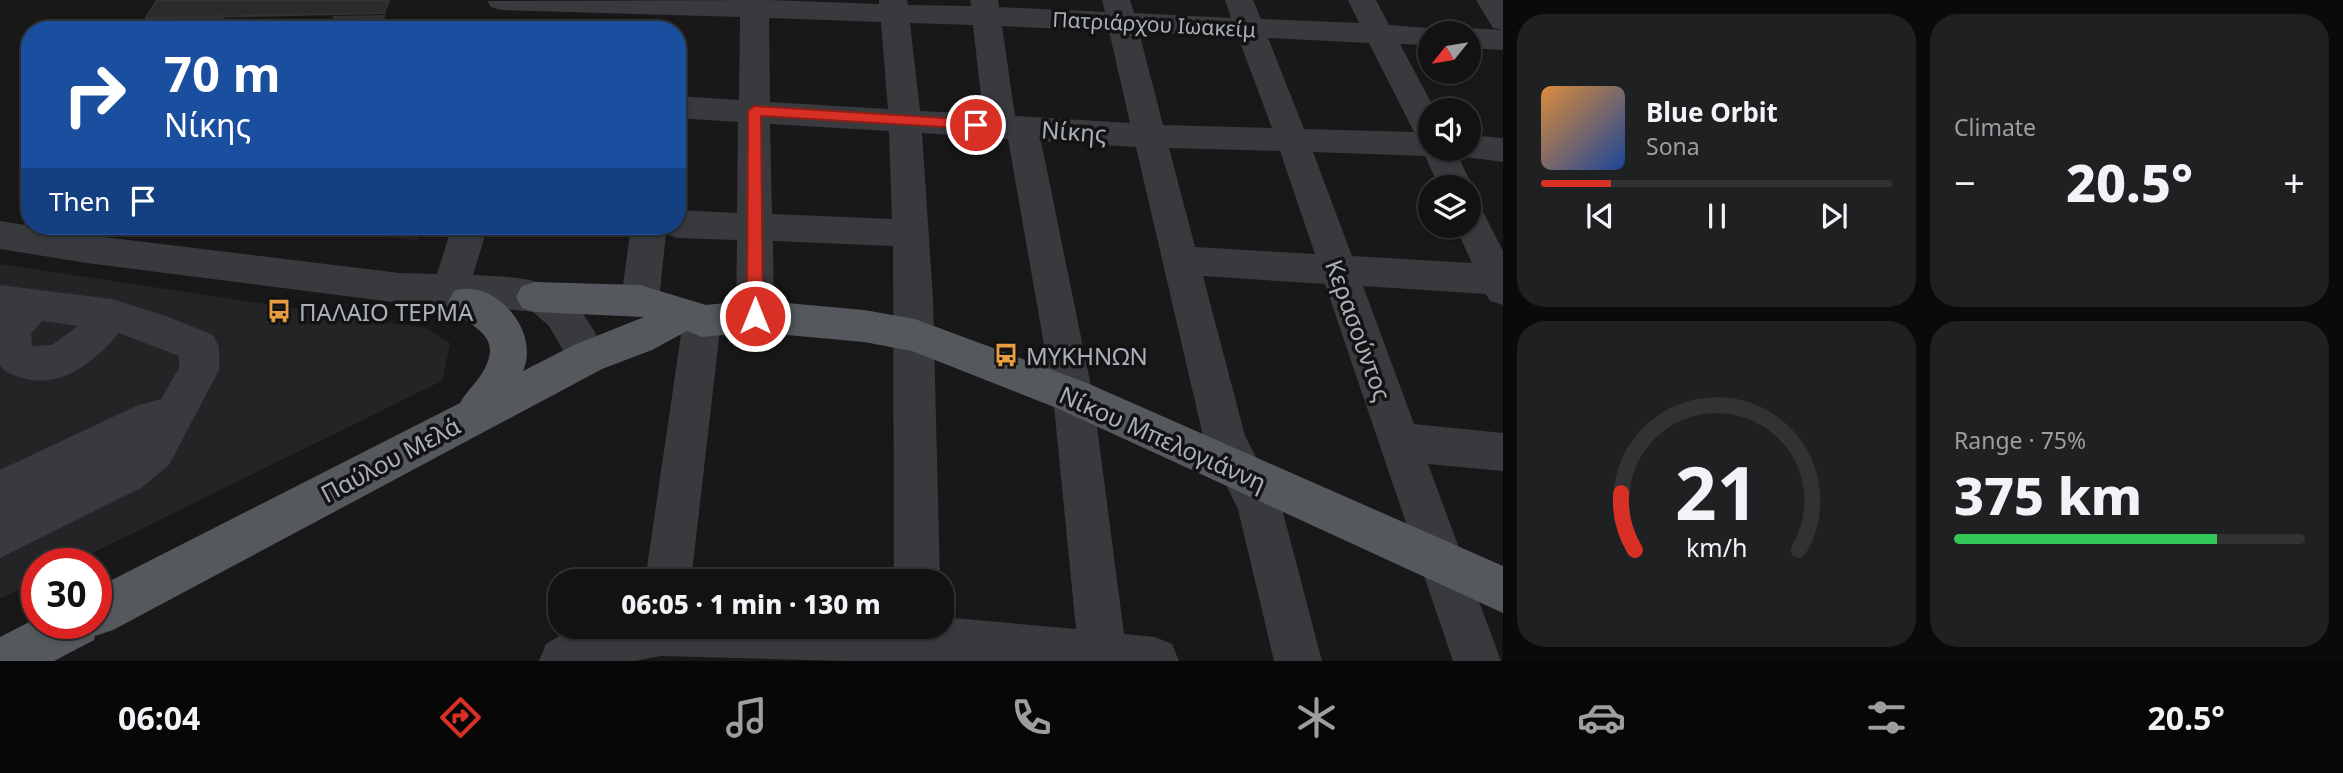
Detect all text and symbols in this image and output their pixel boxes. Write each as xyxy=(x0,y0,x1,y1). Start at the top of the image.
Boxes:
street label: Πατριάρχου Ιωακείμ xyxy=(1052,5,1256,43)
north arrow xyxy=(1418,21,1480,84)
map controls xyxy=(1418,21,1481,238)
text: 70 m xyxy=(164,40,281,106)
icon: right xyxy=(49,49,140,140)
text: Blue Orbit xyxy=(1646,94,1778,130)
pin xyxy=(946,95,1006,155)
button: sound xyxy=(1418,98,1481,161)
text: Νίκης xyxy=(164,103,251,146)
icon: arrive xyxy=(957,106,995,144)
text: Climate xyxy=(1954,111,2036,143)
street label: Νίκης xyxy=(1040,112,1108,150)
text: Sona xyxy=(1646,130,1700,162)
text: 20.5° xyxy=(2066,146,2193,217)
text: − xyxy=(1954,156,1976,208)
text: + xyxy=(2283,156,2305,208)
button: layers xyxy=(1418,175,1481,238)
icon: arrive xyxy=(124,182,162,220)
text: Then xyxy=(49,183,110,219)
icon: previous xyxy=(1581,197,1619,235)
icon: pause xyxy=(1698,197,1736,235)
icon: next xyxy=(1815,197,1853,235)
street label: Κερασούντος xyxy=(1318,255,1400,405)
position arrow xyxy=(718,279,792,353)
place label: ΠΑΛΑΙΟ ΤΕΡΜΑ xyxy=(299,295,474,328)
bus stop icon: ΠΑΛΑΙΟ ΤΕΡΜΑ xyxy=(265,297,293,325)
place label: ΜΥΚΗΝΩΝ xyxy=(1026,339,1148,372)
bus stop icon: ΜΥΚΗΝΩΝ xyxy=(992,341,1020,369)
street label: Νίκου Μπελογιάννη xyxy=(1054,378,1272,498)
street label: Παύλου Μελά xyxy=(315,408,466,510)
text: Range · 75% xyxy=(1954,424,2086,456)
text: 21 xyxy=(1675,442,1758,541)
text: 375 km xyxy=(1954,459,2142,530)
text: km/h xyxy=(1686,530,1747,564)
speed limit sign: 30 xyxy=(21,548,112,639)
text: 06:05 · 1 min · 130 m xyxy=(621,586,881,622)
icon: directions xyxy=(436,693,485,742)
icon: music xyxy=(722,693,771,742)
icon: phone xyxy=(1007,693,1056,742)
icon: climate xyxy=(1292,693,1341,742)
icon: car xyxy=(1577,693,1626,742)
icon: filters xyxy=(1862,693,1911,742)
text: 06:04 xyxy=(118,696,200,739)
text: 20.5° xyxy=(2147,696,2225,739)

